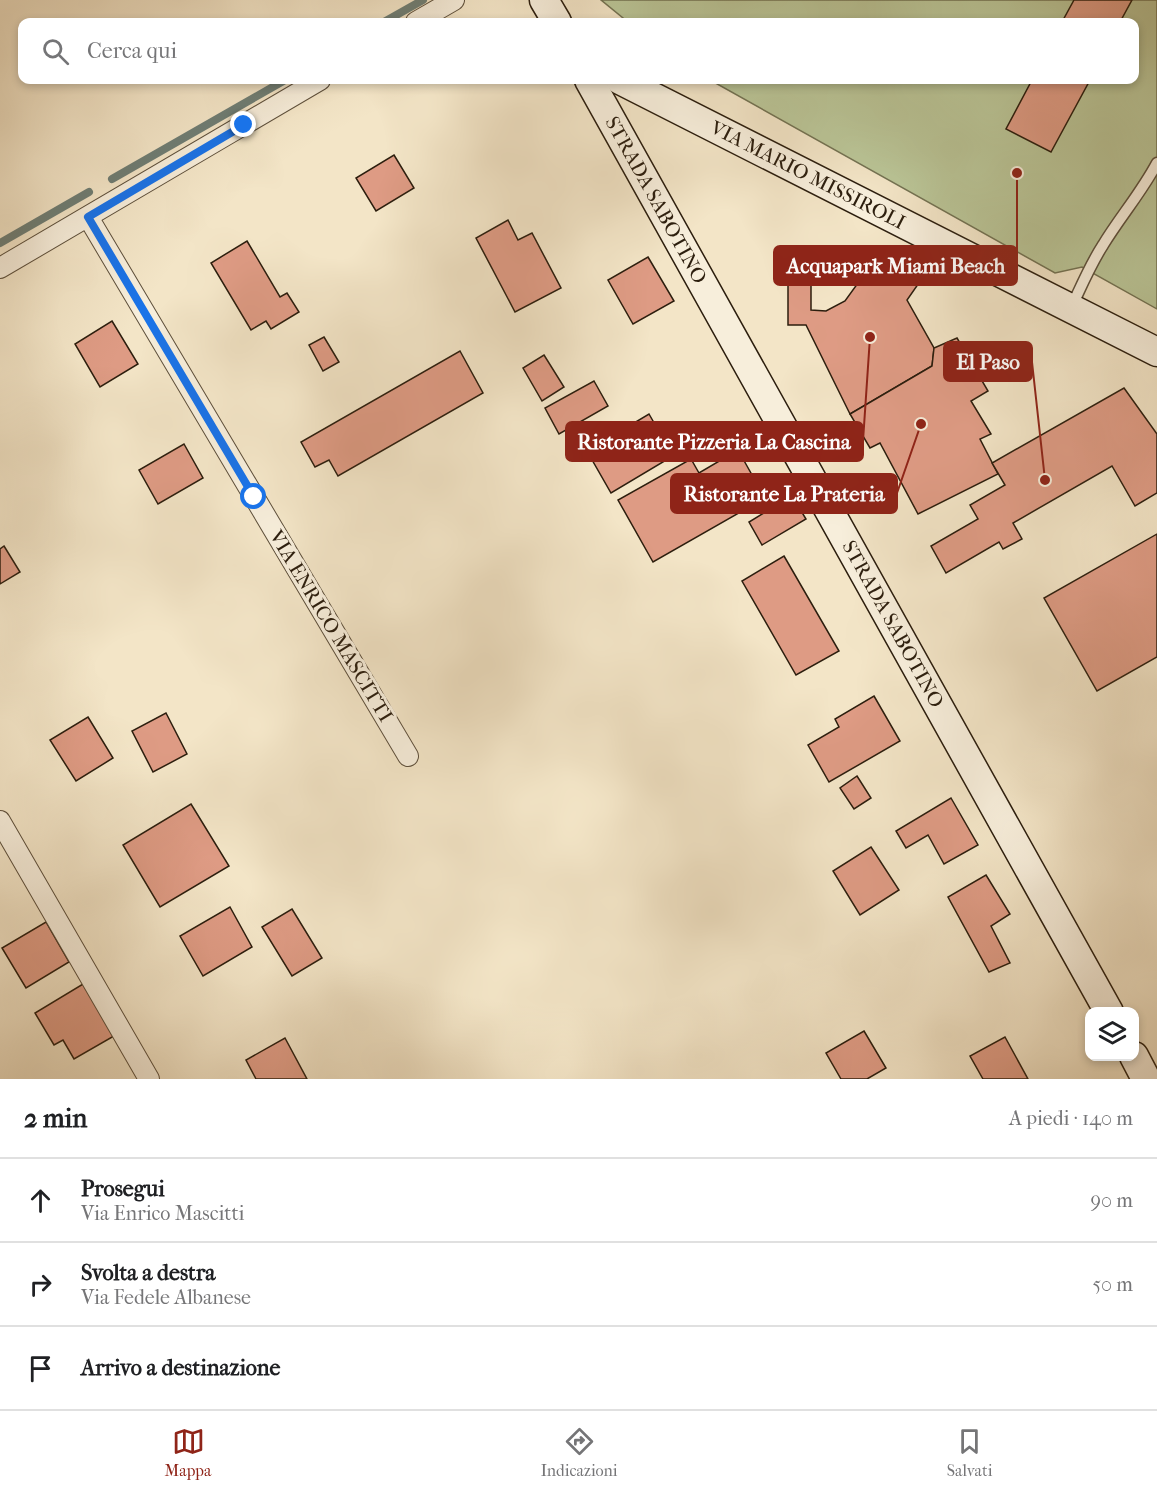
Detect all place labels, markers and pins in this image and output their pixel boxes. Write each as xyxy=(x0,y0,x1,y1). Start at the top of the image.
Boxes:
callout: Acquapark Miami Beach xyxy=(774,246,1017,285)
callout: El Paso xyxy=(944,342,1032,381)
callout: Ristorante Pizzeria La Cascina xyxy=(566,422,863,461)
callout: Ristorante La Prateria xyxy=(671,474,897,513)

